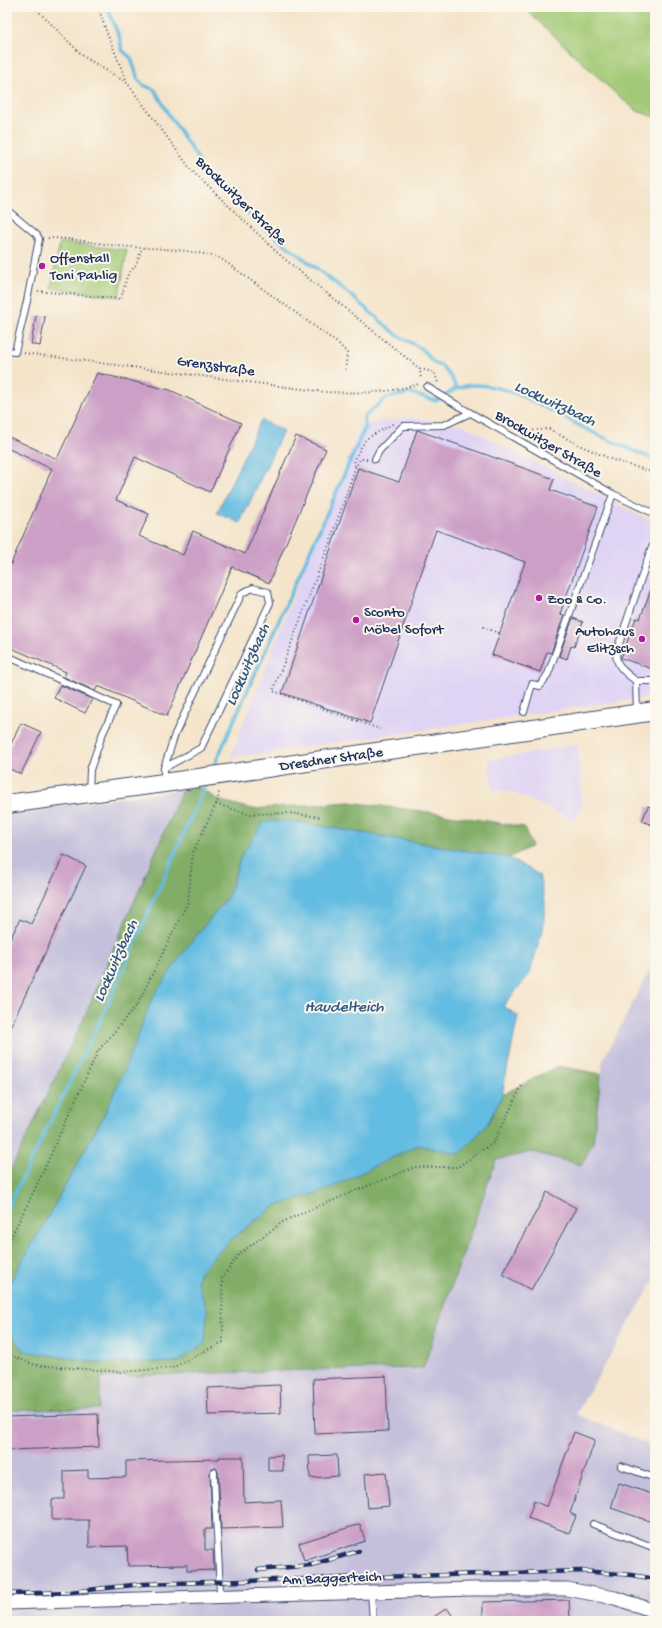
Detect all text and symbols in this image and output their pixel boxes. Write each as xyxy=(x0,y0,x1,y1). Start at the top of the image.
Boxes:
street label: Brockwitzer Straße xyxy=(190,152,290,250)
place label: Offenstall Toni Pahlig xyxy=(49,250,117,285)
marker: Offenstall Toni Pahlig xyxy=(37,261,47,271)
street label: Grenzstraße xyxy=(176,353,256,381)
water label: Lockwitzbach xyxy=(511,378,599,432)
street label: Brockwitzer Straße xyxy=(491,406,605,483)
place label: Zoo & Co. xyxy=(547,591,607,609)
marker: Zoo & Co. xyxy=(534,593,544,603)
place label: Sconto Möbel Sofort xyxy=(364,604,445,639)
marker: Sconto Möbel Sofort xyxy=(351,615,361,625)
water label: Lockwitzbach xyxy=(223,621,276,709)
place label: Autohaus Elitzsch xyxy=(575,623,634,658)
marker: Autohaus Elitzsch xyxy=(637,634,647,644)
street label: Dresdner Straße xyxy=(277,744,385,776)
water label: Lockwitzbach xyxy=(91,917,144,1005)
water label: Haudelteich xyxy=(305,999,384,1018)
street label: Am Baggerteich xyxy=(282,1568,382,1590)

